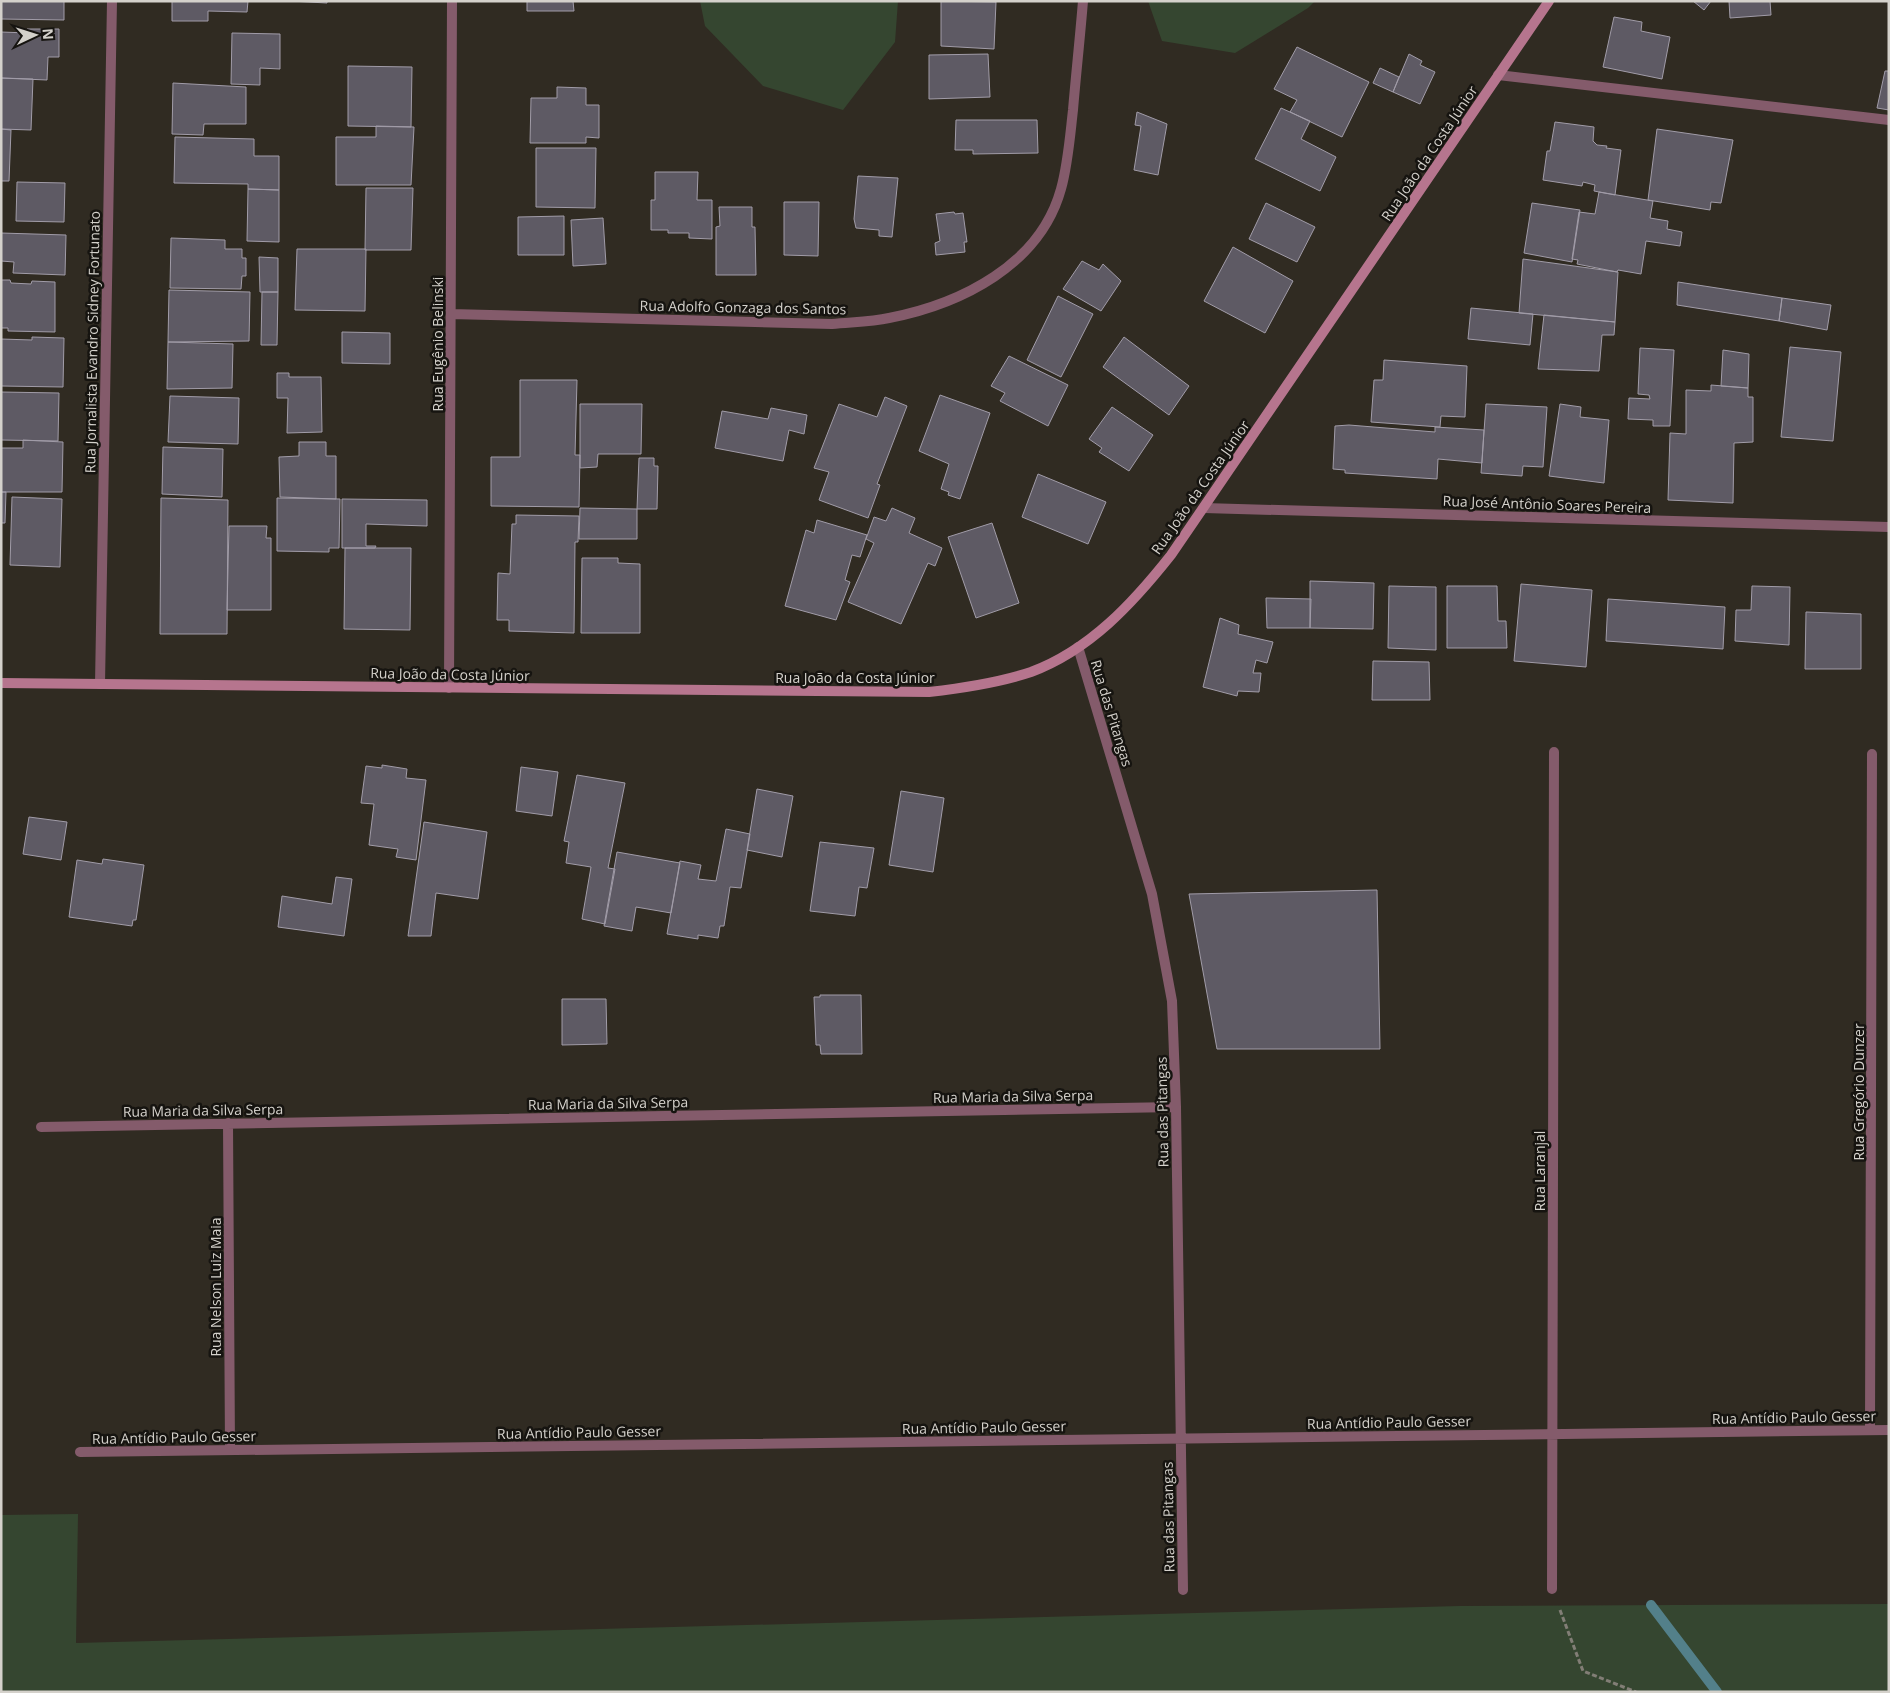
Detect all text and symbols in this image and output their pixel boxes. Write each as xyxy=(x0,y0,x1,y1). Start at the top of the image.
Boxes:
north arrow xyxy=(10,10,60,60)
text: N xyxy=(39,28,58,40)
street label: Rua João da Costa Júnior xyxy=(1377,81,1482,224)
street label: Rua Jornalista Evandro Sidney Fortunato xyxy=(80,211,104,473)
street label: Rua Eugênio Belinski xyxy=(428,277,447,411)
street label: Rua Adolfo Gonzaga dos Santos xyxy=(639,296,847,318)
street label: Rua João da Costa Júnior xyxy=(1146,416,1254,558)
street label: Rua José Antônio Soares Pereira xyxy=(1442,491,1652,517)
street label: Rua das Pitangas xyxy=(1087,657,1137,769)
street label: Rua João da Costa Júnior xyxy=(370,663,530,685)
street label: Rua João da Costa Júnior xyxy=(775,668,935,687)
street label: Rua Gregório Dunzer xyxy=(1849,1023,1868,1161)
street label: Rua das Pitangas xyxy=(1152,1056,1172,1167)
street label: Rua Maria da Silva Serpa xyxy=(933,1085,1093,1107)
street label: Rua Maria da Silva Serpa xyxy=(528,1092,688,1114)
street label: Rua Maria da Silva Serpa xyxy=(123,1099,283,1121)
street label: Rua Laranjal xyxy=(1530,1131,1549,1211)
street label: Rua Nelson Luiz Maia xyxy=(206,1217,225,1357)
street label: Rua Antídio Paulo Gesser xyxy=(1712,1406,1876,1428)
street label: Rua Antídio Paulo Gesser xyxy=(1307,1411,1471,1433)
street label: Rua Antídio Paulo Gesser xyxy=(902,1416,1066,1438)
street label: Rua Antídio Paulo Gesser xyxy=(497,1421,661,1443)
street label: Rua Antídio Paulo Gesser xyxy=(92,1426,256,1448)
street label: Rua das Pitangas xyxy=(1158,1461,1178,1572)

